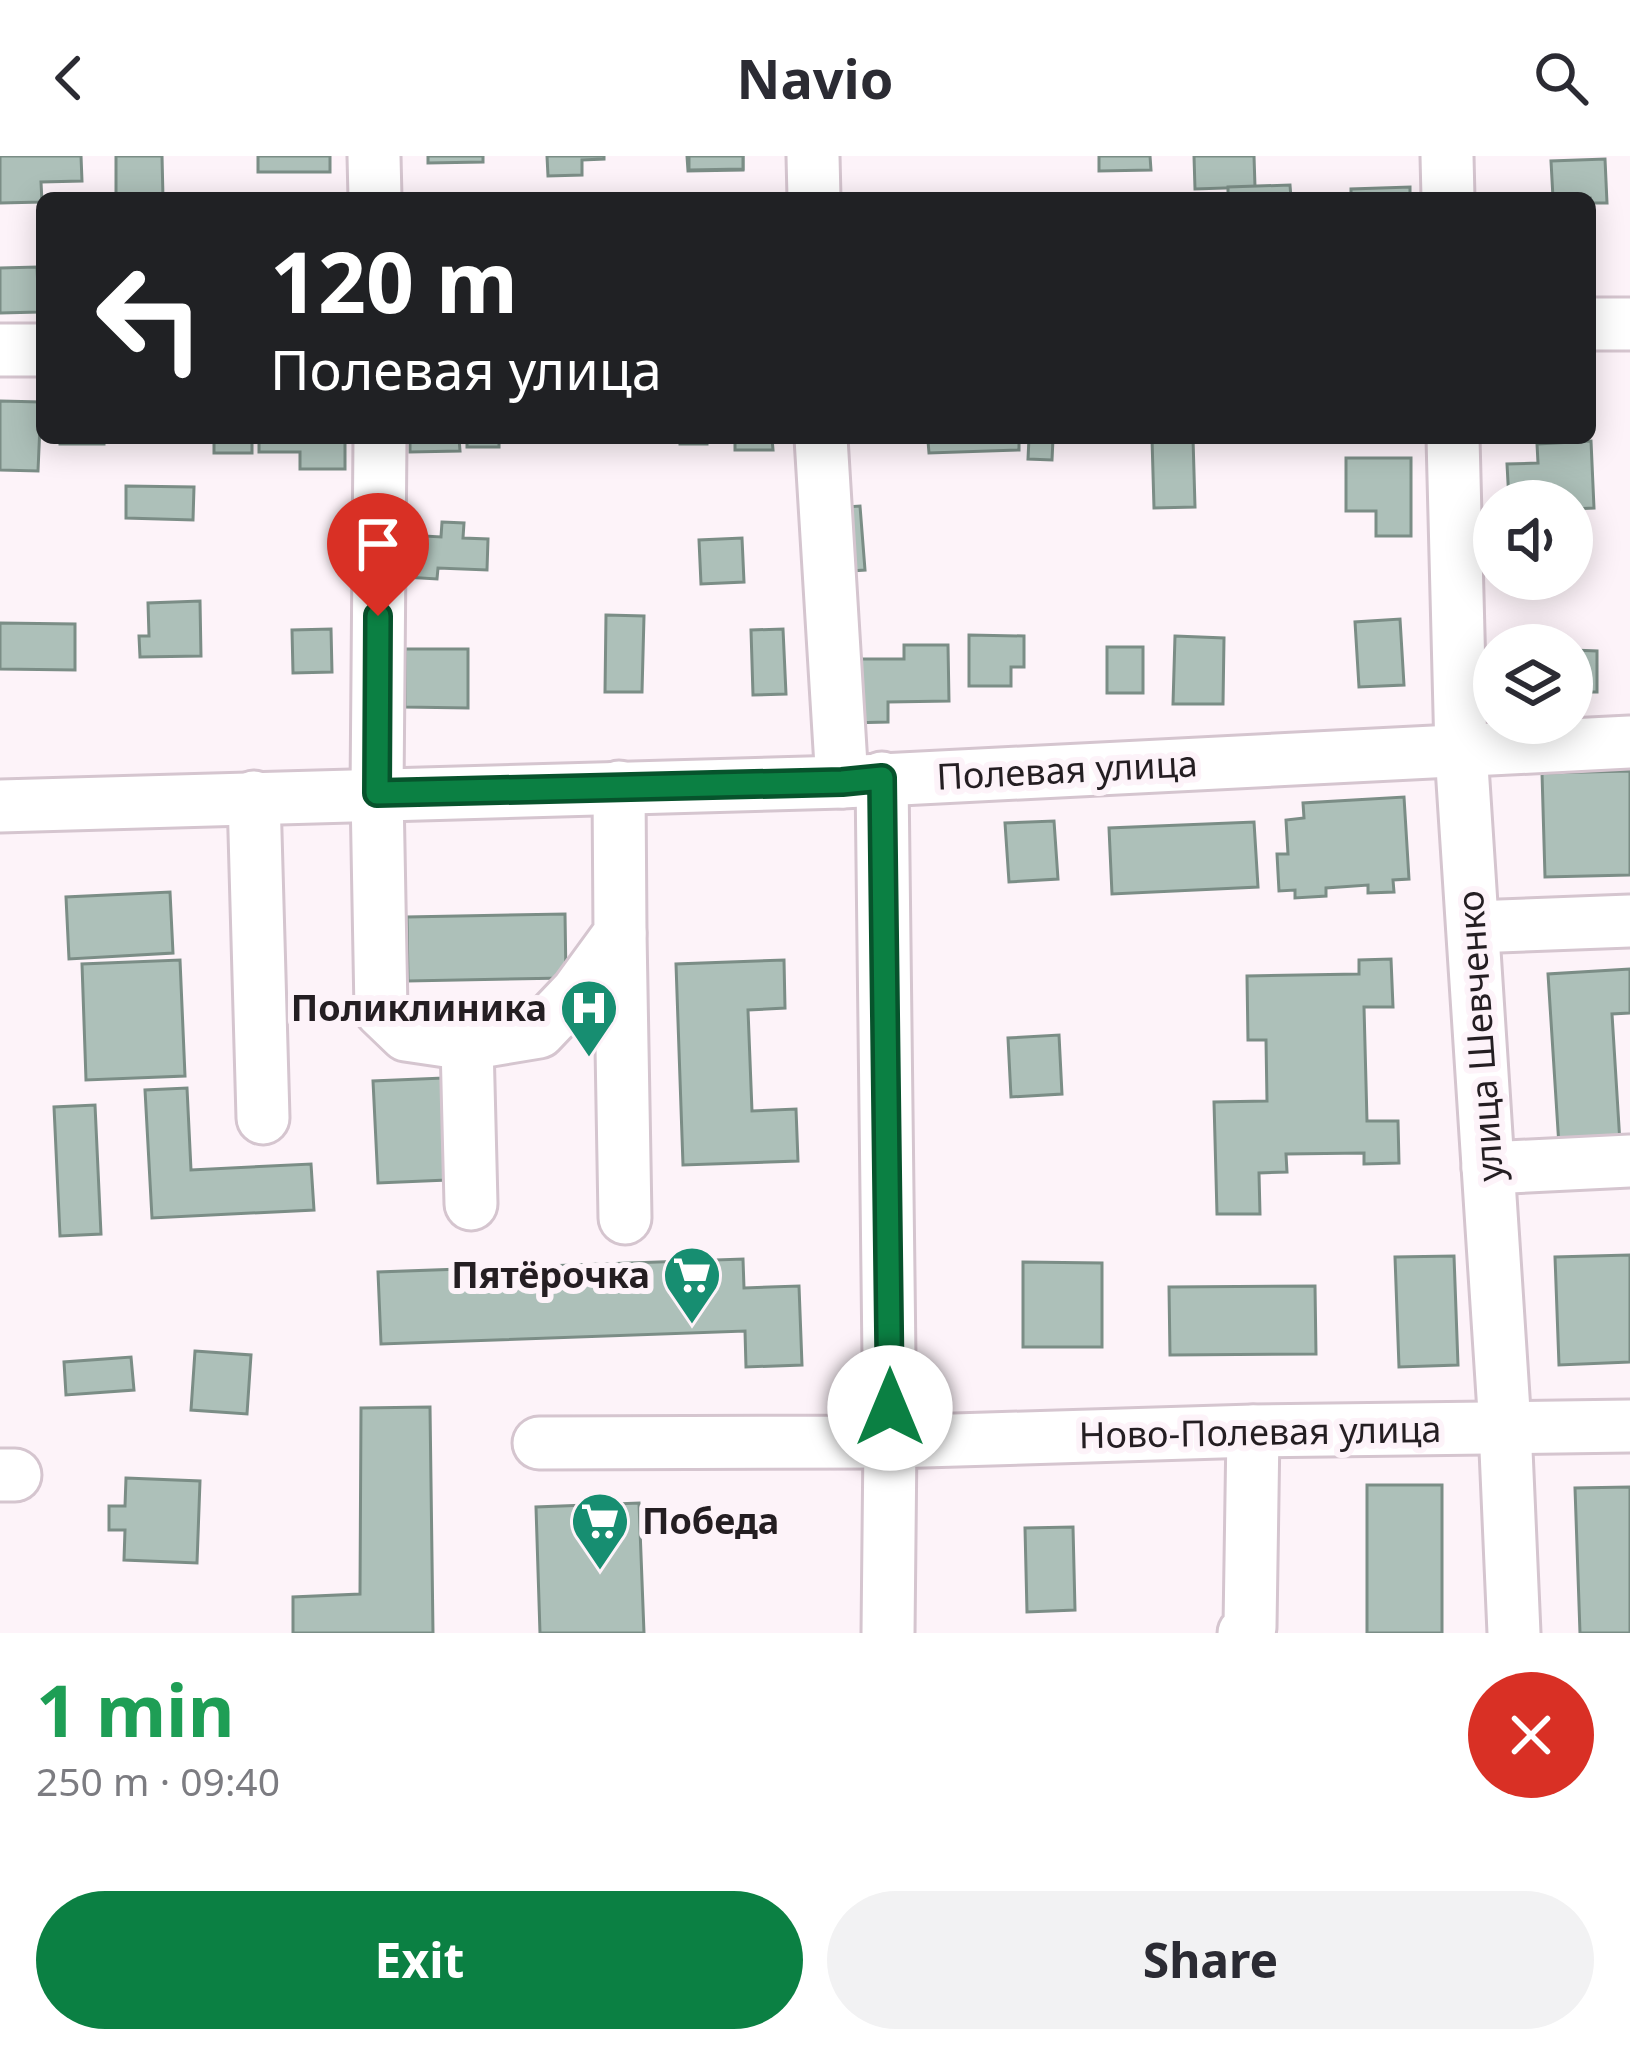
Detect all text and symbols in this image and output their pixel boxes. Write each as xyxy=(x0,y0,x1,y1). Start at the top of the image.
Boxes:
text: Navio xyxy=(737,41,893,115)
icon: back xyxy=(36,45,102,111)
icon: search xyxy=(1528,45,1594,111)
text: 120 m xyxy=(270,223,518,338)
icon: left xyxy=(72,240,228,396)
text: Полевая улица xyxy=(270,332,662,406)
map controls xyxy=(1473,480,1593,744)
button: sound xyxy=(1473,480,1593,600)
pin xyxy=(327,493,429,616)
icon: arrive xyxy=(345,511,411,577)
button: layers xyxy=(1473,624,1593,744)
street label: Полевая улица xyxy=(935,738,1199,801)
street label: улица Шевченко xyxy=(1445,889,1514,1183)
hospital icon: Поликлиника xyxy=(558,977,620,1059)
place label: Поликлиника xyxy=(291,983,547,1032)
supermarket icon: Пятёрочка xyxy=(661,1244,723,1326)
place label: Пятёрочка xyxy=(451,1250,650,1299)
position arrow xyxy=(827,1345,953,1471)
street label: Ново-Полевая улица xyxy=(1078,1404,1442,1459)
supermarket icon: Победа xyxy=(569,1490,631,1572)
place label: Победа xyxy=(642,1496,779,1545)
text: 1 min xyxy=(36,1660,234,1758)
button: close xyxy=(1468,1672,1594,1798)
text: 250 m · 09:40 xyxy=(36,1754,280,1807)
button: Exit xyxy=(36,1891,803,2029)
button: Share xyxy=(827,1891,1594,2029)

